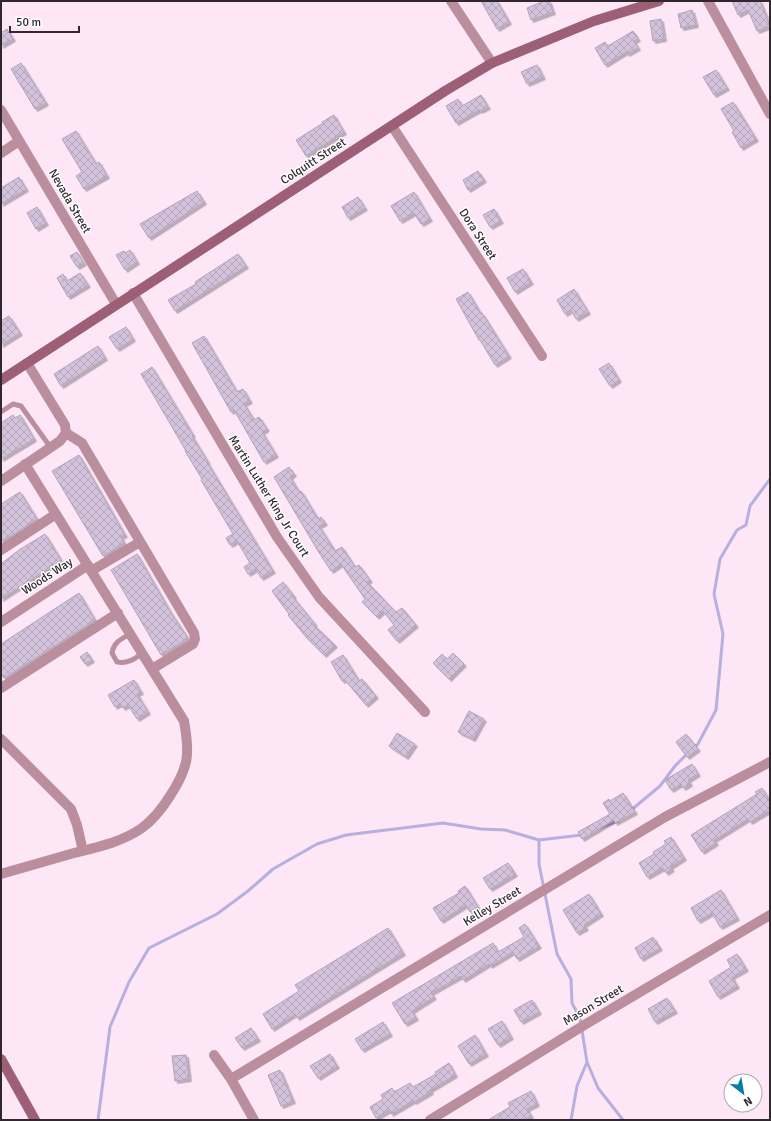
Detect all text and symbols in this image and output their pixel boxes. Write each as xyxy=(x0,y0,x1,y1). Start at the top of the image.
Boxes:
scale bar xyxy=(10,8,79,34)
text: 50 m xyxy=(16,15,41,30)
street label: Colquitt Street xyxy=(278,135,349,188)
street label: Nevada Street xyxy=(45,166,94,236)
street label: Dora Street xyxy=(455,206,500,263)
street label: Martin Luther King Jr Court xyxy=(225,433,312,560)
street label: Woods Way xyxy=(19,554,76,598)
street label: Kelley Street xyxy=(460,883,524,930)
street label: Mason Street xyxy=(560,982,626,1029)
north arrow xyxy=(723,1073,763,1113)
text: N xyxy=(741,1094,755,1109)

